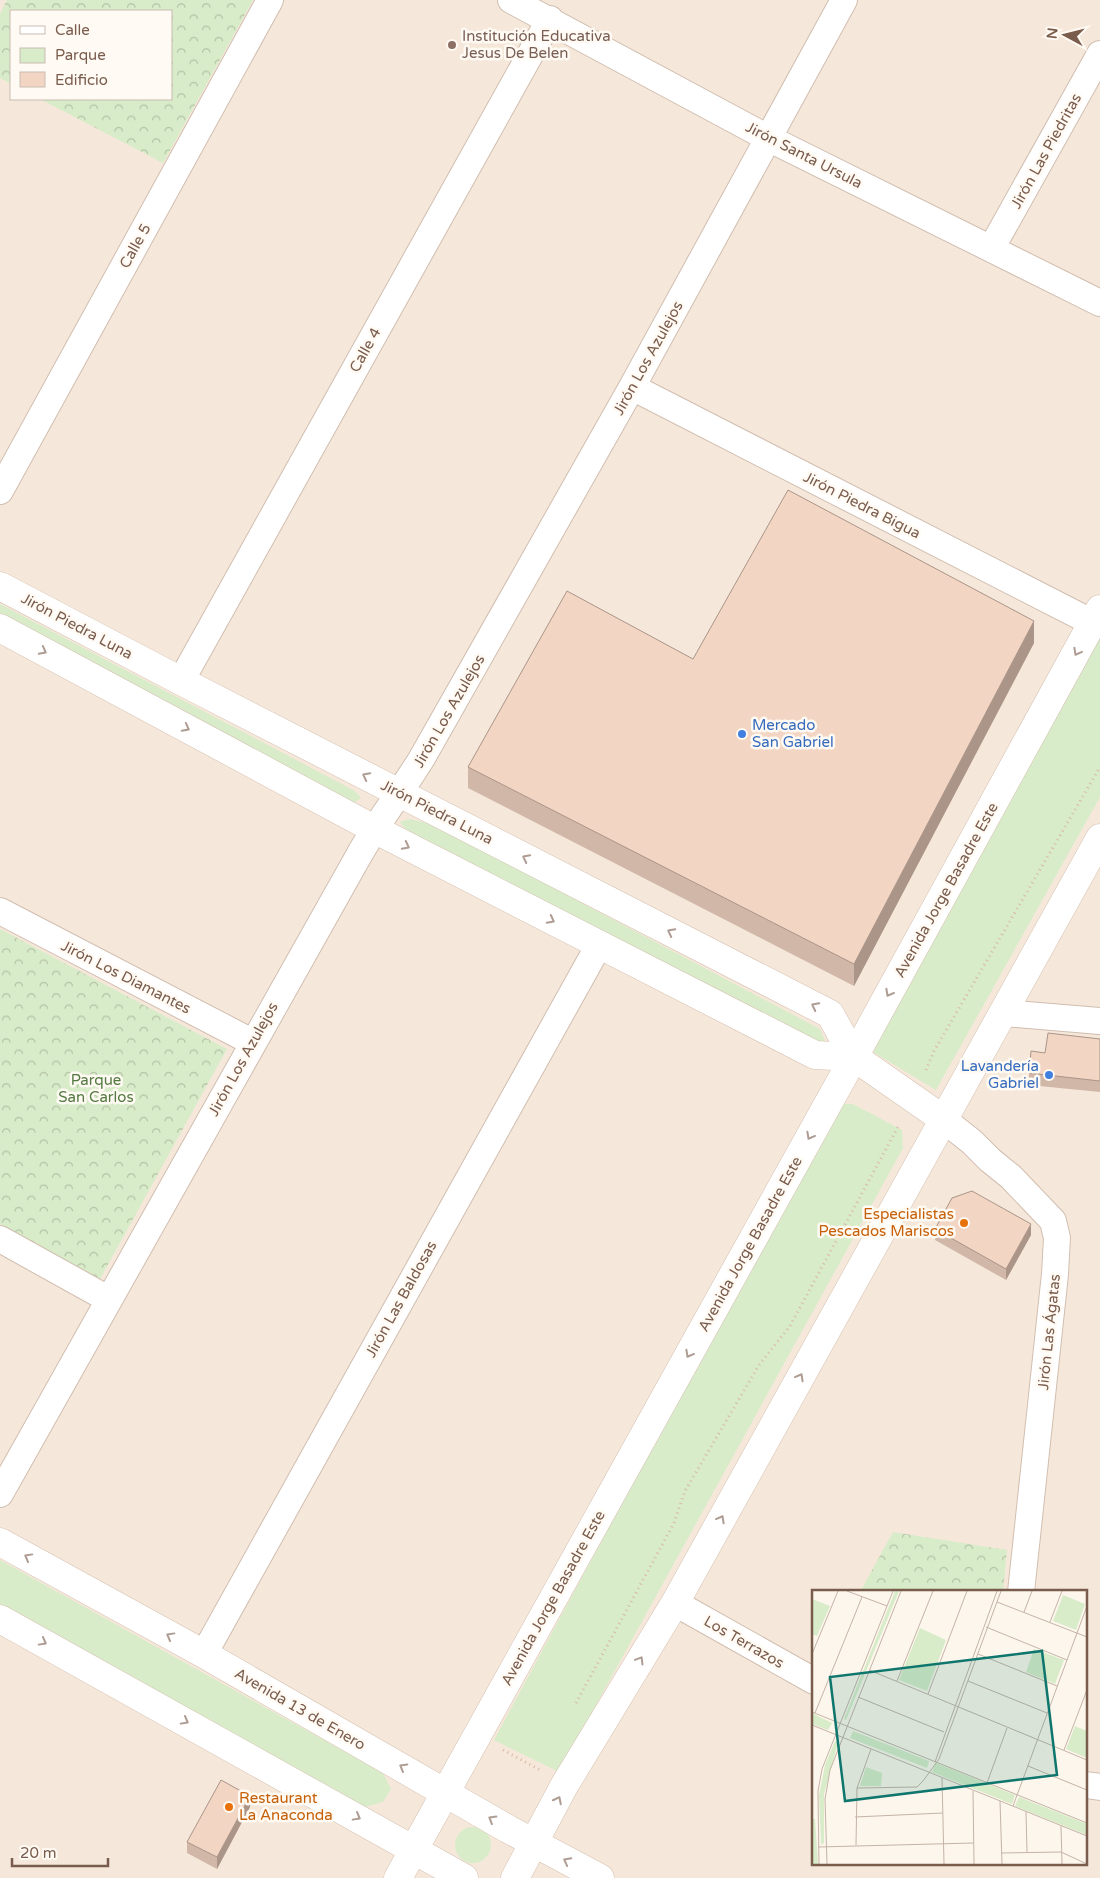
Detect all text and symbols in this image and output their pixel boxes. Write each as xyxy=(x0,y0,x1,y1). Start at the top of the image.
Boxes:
legend xyxy=(10,10,172,100)
north arrow xyxy=(1040,10,1090,60)
text: Calle xyxy=(55,21,90,39)
place label: Institución Educativa Jesus De Belen xyxy=(462,27,611,62)
text: N xyxy=(1043,27,1062,40)
marker: Institución Educativa Jesus De Belen xyxy=(446,39,458,51)
text: Parque xyxy=(55,46,106,64)
text: Edificio xyxy=(55,71,108,89)
street label: Jirón Las Piedritas xyxy=(1007,90,1085,212)
street label: Jirón Santa Ursula xyxy=(743,118,865,192)
street label: Calle 5 xyxy=(115,221,155,271)
street label: Jirón Los Azulejos xyxy=(609,298,687,418)
street label: Calle 4 xyxy=(345,325,385,375)
street label: Jirón Piedra Bigua xyxy=(800,468,924,542)
street label: Jirón Piedra Luna xyxy=(18,589,136,663)
one-way arrow xyxy=(38,645,47,655)
one-way arrow xyxy=(1073,646,1083,655)
street label: Jirón Los Azulejos xyxy=(409,651,489,771)
place label: Mercado San Gabriel xyxy=(752,716,834,751)
one-way arrow xyxy=(181,722,190,732)
marker: Mercado San Gabriel xyxy=(736,728,748,740)
one-way arrow xyxy=(362,772,371,782)
street label: Jirón Piedra Luna xyxy=(378,776,496,848)
street label: Avenida Jorge Basadre Este xyxy=(890,799,1002,981)
one-way arrow xyxy=(401,840,410,850)
one-way arrow xyxy=(522,854,531,864)
one-way arrow xyxy=(546,914,555,924)
one-way arrow xyxy=(667,928,676,938)
street label: Jirón Los Diamantes xyxy=(58,937,194,1017)
one-way arrow xyxy=(885,988,895,997)
street label: Jirón Los Azulejos xyxy=(204,999,282,1119)
one-way arrow xyxy=(811,1002,820,1012)
place label: Lavandería Gabriel xyxy=(961,1057,1039,1092)
marker: Lavandería Gabriel xyxy=(1043,1069,1055,1081)
park label: Parque San Carlos xyxy=(58,1071,134,1106)
one-way arrow xyxy=(806,1130,816,1139)
street label: Avenida Jorge Basadre Este xyxy=(694,1153,806,1335)
place label: Especialistas Pescados Mariscos xyxy=(818,1205,954,1240)
marker: Especialistas Pescados Mariscos xyxy=(958,1217,970,1229)
street label: Jirón Las Baldosas xyxy=(361,1238,441,1360)
street label: Jirón Las Ágatas xyxy=(1034,1273,1064,1391)
one-way arrow xyxy=(685,1349,695,1358)
one-way arrow xyxy=(794,1373,804,1382)
street label: Avenida Jorge Basadre Este xyxy=(497,1507,609,1689)
one-way arrow xyxy=(715,1515,725,1524)
one-way arrow xyxy=(24,1553,33,1563)
inset map xyxy=(812,1590,1088,1866)
street label: Los Terrazos xyxy=(701,1612,787,1672)
one-way arrow xyxy=(166,1632,175,1642)
one-way arrow xyxy=(37,1636,46,1646)
one-way arrow xyxy=(634,1656,644,1665)
street label: Avenida 13 de Enero xyxy=(231,1664,369,1754)
one-way arrow xyxy=(179,1715,188,1725)
one-way arrow xyxy=(399,1763,408,1773)
place label: Restaurant La Anaconda xyxy=(239,1789,333,1824)
one-way arrow xyxy=(552,1796,562,1805)
marker: Restaurant La Anaconda xyxy=(223,1801,235,1813)
one-way arrow xyxy=(352,1811,361,1821)
one-way arrow xyxy=(489,1815,498,1825)
scale bar xyxy=(12,1836,109,1868)
text: 20 m xyxy=(20,1844,57,1862)
one-way arrow xyxy=(563,1857,572,1867)

